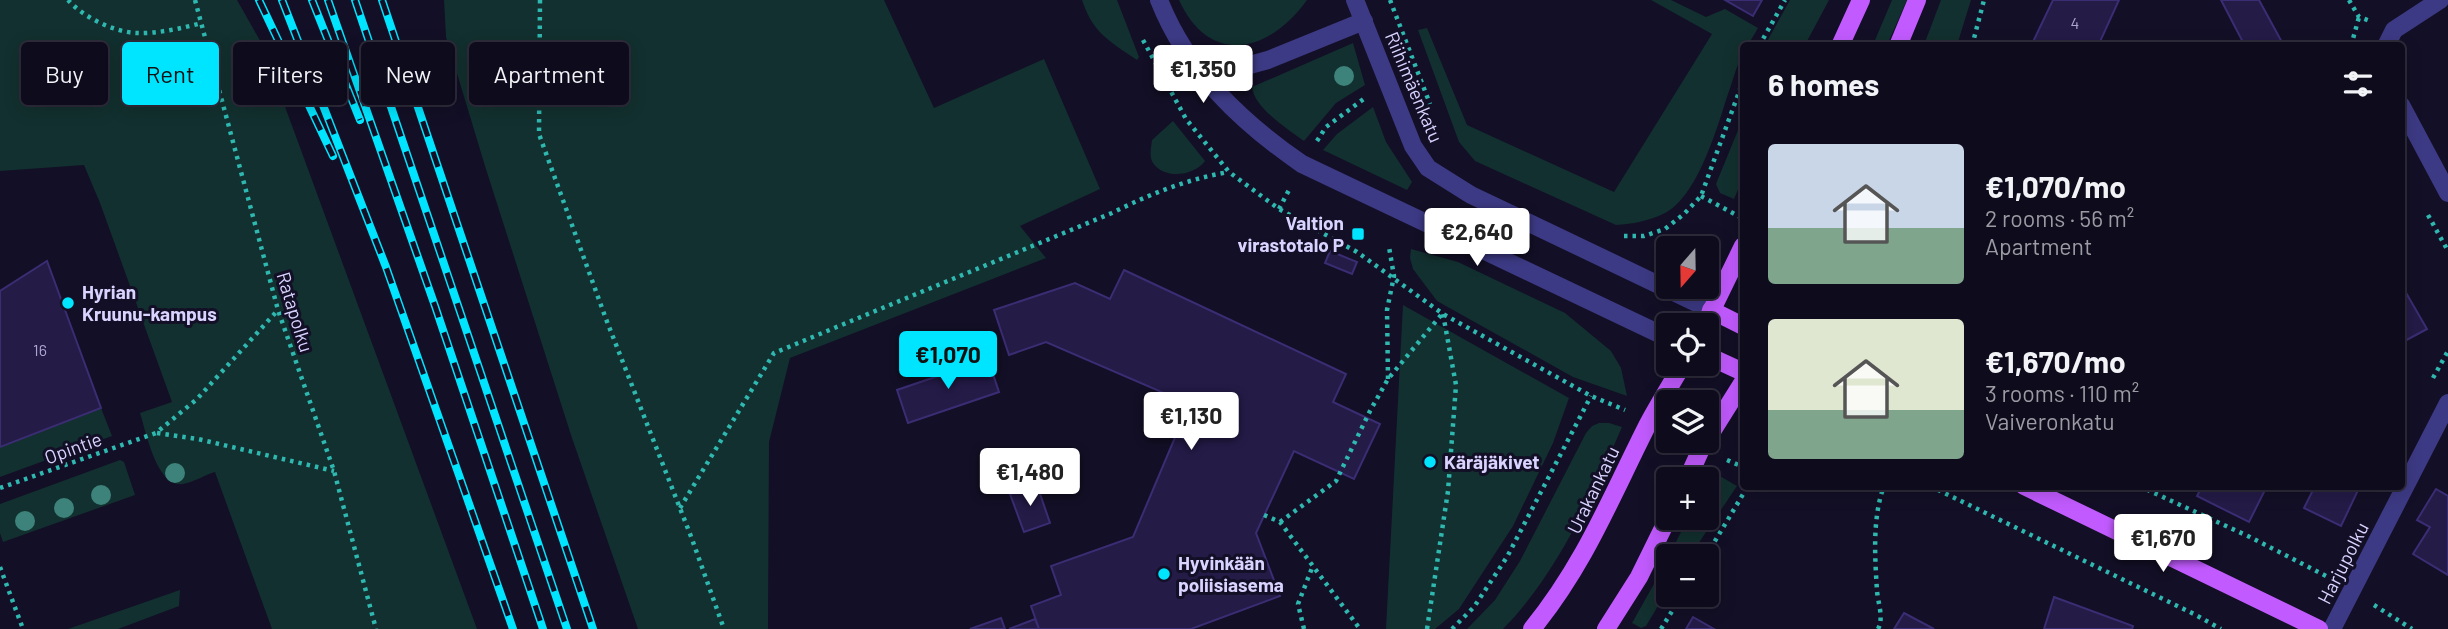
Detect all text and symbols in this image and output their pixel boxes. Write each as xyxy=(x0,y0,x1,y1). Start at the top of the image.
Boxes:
house number: 4 xyxy=(2071,13,2079,32)
street label: Riihimäenkatu xyxy=(1381,28,1448,146)
chip: Buy xyxy=(21,42,108,105)
chip: Rent xyxy=(122,42,219,105)
chip: Filters xyxy=(233,42,347,105)
chip: New xyxy=(361,42,455,105)
chip: Apartment xyxy=(469,42,629,105)
pin: €1,350 xyxy=(1146,46,1260,105)
text: €1,350 xyxy=(1170,54,1236,82)
icon: filters xyxy=(2339,65,2377,103)
text: 6 homes xyxy=(1768,66,1879,102)
text: €1,070/mo xyxy=(1985,168,2126,204)
icon: home xyxy=(1824,172,1908,256)
text: 2 rooms · 56 m² xyxy=(1985,204,2134,232)
pin: €2,640 xyxy=(1420,208,1534,268)
place label: Valtion virastotalo P xyxy=(1238,211,1344,256)
text: €2,640 xyxy=(1441,217,1513,245)
marker: Valtion virastotalo P xyxy=(1350,226,1366,242)
text: Apartment xyxy=(1985,232,2092,260)
north arrow xyxy=(1656,236,1718,299)
map controls xyxy=(1656,236,1719,607)
street label: Ratapolku xyxy=(272,269,319,355)
place label: Hyrian Kruunu-kampus xyxy=(82,280,217,325)
marker: Hyrian Kruunu-kampus xyxy=(60,295,76,311)
button: locate xyxy=(1656,313,1719,376)
pin: €1,070 xyxy=(891,332,1005,391)
house number: 16 xyxy=(33,340,47,359)
text: €1,070 xyxy=(915,340,981,368)
text: €1,670/mo xyxy=(1985,343,2126,379)
icon: home xyxy=(1824,347,1908,431)
text: 3 rooms · 110 m² xyxy=(1985,379,2139,407)
button: layers xyxy=(1656,390,1719,453)
pin: €1,130 xyxy=(1134,392,1248,452)
text: €1,130 xyxy=(1160,401,1222,429)
text: Vaiveronkatu xyxy=(1985,407,2115,435)
street label: Opintie xyxy=(41,427,105,468)
street label: Urakankatu xyxy=(1562,442,1624,537)
pin: €1,480 xyxy=(973,448,1087,508)
place label: Käräjäkivet xyxy=(1444,450,1540,473)
marker: Käräjäkivet xyxy=(1422,454,1438,470)
text: €1,480 xyxy=(996,457,1064,485)
button: + xyxy=(1656,467,1719,530)
pin: €1,670 xyxy=(2106,514,2220,574)
street label: Harjupolku xyxy=(2312,518,2373,608)
text: €1,670 xyxy=(2130,523,2196,551)
button: − xyxy=(1656,544,1719,607)
place label: Hyvinkään poliisiasema xyxy=(1178,551,1284,596)
marker: Hyvinkään poliisiasema xyxy=(1156,566,1172,582)

